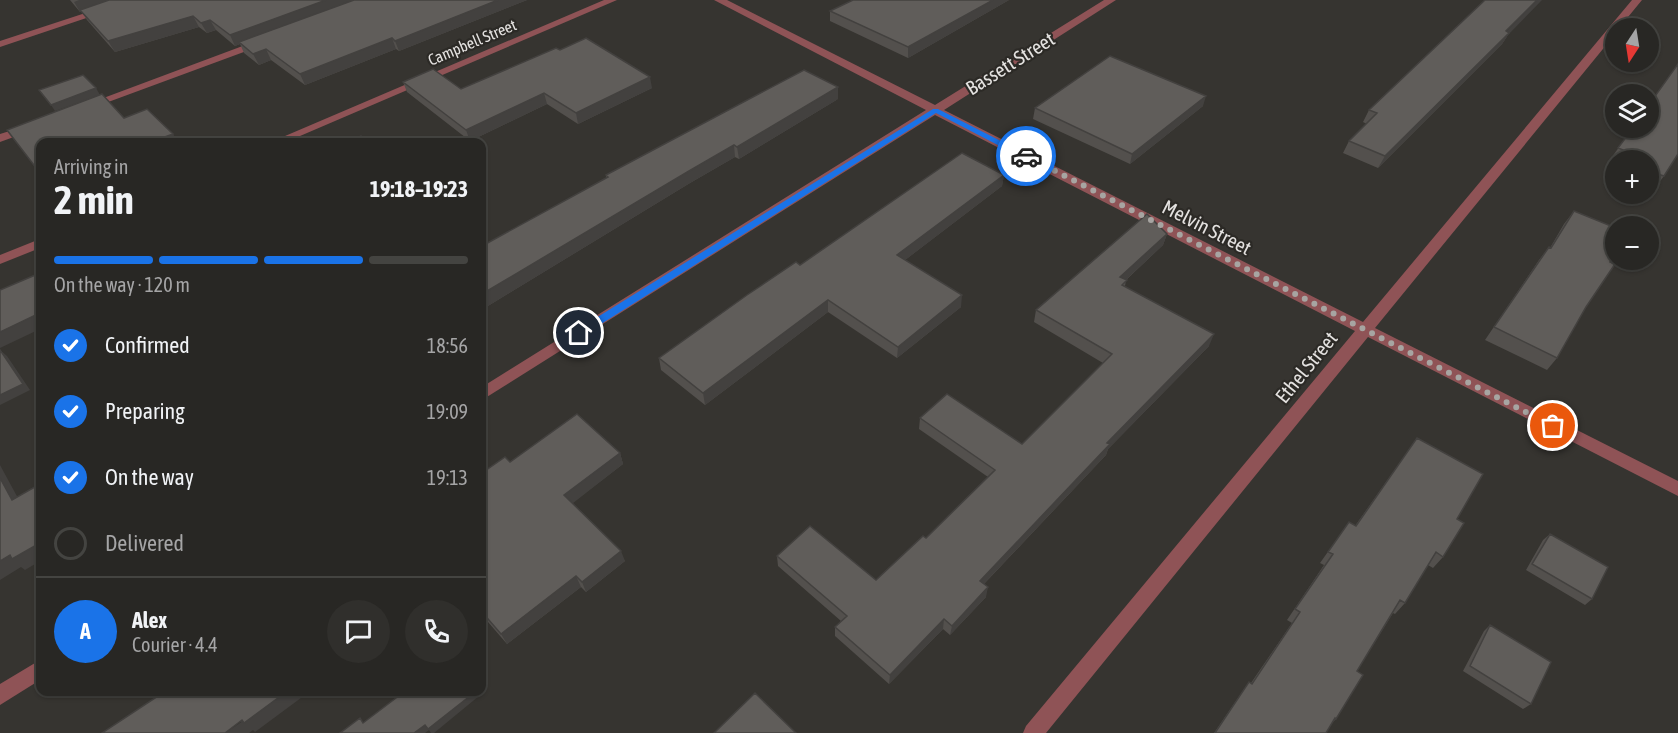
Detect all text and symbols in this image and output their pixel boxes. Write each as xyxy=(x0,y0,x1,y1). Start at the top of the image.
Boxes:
street label: Campbell Street xyxy=(425,15,520,70)
north arrow xyxy=(1605,18,1659,72)
map controls xyxy=(1605,18,1659,270)
street label: Bassett Street xyxy=(961,27,1059,99)
button: layers xyxy=(1605,84,1659,138)
courier xyxy=(996,126,1056,186)
icon: car xyxy=(1010,140,1043,173)
button: + xyxy=(1605,150,1659,204)
text: Arriving in xyxy=(54,155,128,178)
text: 19:18–19:23 xyxy=(370,176,468,202)
text: 2 min xyxy=(54,178,134,222)
street label: Melvin Street xyxy=(1159,195,1256,259)
button: − xyxy=(1605,216,1659,270)
text: On the way · 120 m xyxy=(54,273,190,296)
pin xyxy=(553,307,604,358)
icon: home xyxy=(562,316,595,349)
street label: Ethel Street xyxy=(1270,327,1342,407)
icon: check xyxy=(54,329,87,362)
text: Confirmed xyxy=(105,332,190,358)
text: 18:56 xyxy=(427,334,468,357)
icon: check xyxy=(54,395,87,428)
text: Preparing xyxy=(105,398,185,424)
text: 19:09 xyxy=(426,400,468,423)
pin xyxy=(1527,400,1578,451)
icon: bag xyxy=(1536,409,1569,442)
icon: check xyxy=(54,461,87,494)
text: On the way xyxy=(105,464,194,490)
text: 19:13 xyxy=(427,466,468,489)
text: Delivered xyxy=(105,530,184,556)
button: chat xyxy=(327,600,390,663)
button: phone xyxy=(405,600,468,663)
text: Alex xyxy=(132,607,167,633)
text: A xyxy=(80,618,91,644)
text: Courier · 4.4 xyxy=(132,633,218,656)

